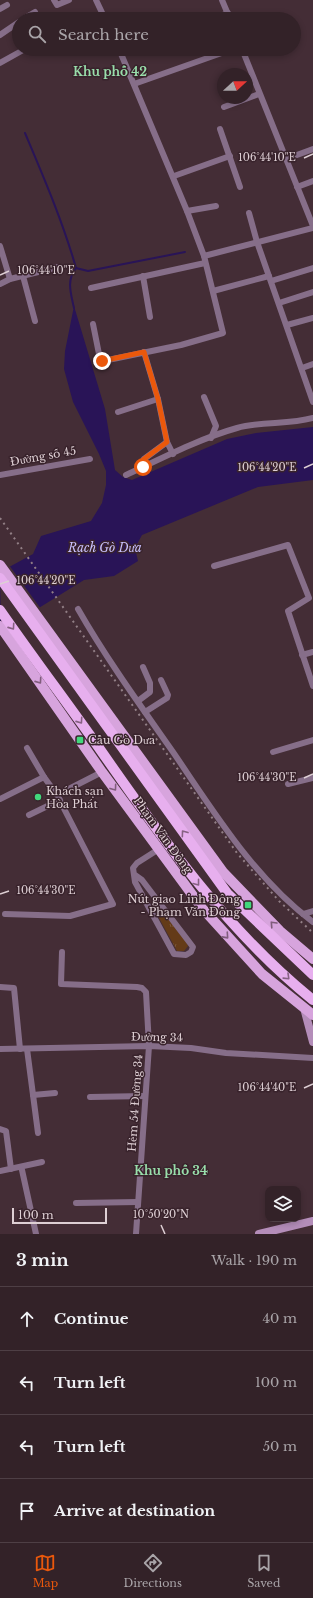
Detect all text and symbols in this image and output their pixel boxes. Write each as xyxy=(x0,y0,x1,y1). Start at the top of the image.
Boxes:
search box xyxy=(12,12,301,56)
icon: search xyxy=(26,23,48,45)
text: Search here xyxy=(58,25,149,44)
district label: Khu phố 42 xyxy=(73,64,147,79)
north arrow xyxy=(217,68,253,104)
text: 106°44'10"E xyxy=(238,151,296,164)
text: 106°44'10"E xyxy=(17,264,75,277)
route end xyxy=(93,352,111,370)
street label: Đường số 45 xyxy=(9,443,77,469)
route start xyxy=(134,458,152,476)
text: 106°44'20"E xyxy=(237,461,297,474)
water label: Rạch Gò Dưa xyxy=(67,540,142,555)
text: 106°44'20"E xyxy=(16,574,76,587)
one-way arrow xyxy=(7,623,14,630)
one-way arrow xyxy=(34,677,41,684)
one-way arrow xyxy=(75,717,82,724)
place label: Cầu Gò Dưa xyxy=(88,733,156,747)
marker: Cầu Gò Dưa xyxy=(75,735,85,745)
text: 106°44'30"E xyxy=(237,771,297,784)
one-way arrow xyxy=(109,783,116,790)
place label: Khách sạn Hòa Phát xyxy=(46,784,104,811)
marker: Khách sạn Hòa Phát xyxy=(33,792,43,802)
street label: Phạm Văn Đồng xyxy=(131,794,196,876)
one-way arrow xyxy=(181,830,189,837)
one-way arrow xyxy=(193,879,200,886)
text: 106°44'30"E xyxy=(16,884,76,897)
place label: Nút giao Linh Đông - Phạm Văn Đồng xyxy=(128,892,240,919)
marker: Nút giao Linh Đông - Phạm Văn Đồng xyxy=(243,900,253,910)
one-way arrow xyxy=(270,921,278,929)
one-way arrow xyxy=(222,931,229,938)
one-way arrow xyxy=(282,973,290,980)
street label: Đường 34 xyxy=(131,1030,183,1044)
street label: Hẻm 54 Đường 34 xyxy=(125,1054,145,1152)
text: 106°44'40"E xyxy=(238,1081,296,1094)
district label: Khu phố 34 xyxy=(134,1163,208,1178)
map controls xyxy=(265,1186,301,1222)
button: layers xyxy=(265,1186,301,1222)
scale bar xyxy=(12,1206,107,1225)
text: 100 m xyxy=(18,1208,54,1222)
text: 10°50'20"N xyxy=(133,1208,189,1221)
text: 3 min xyxy=(16,1250,69,1271)
text: Walk · 190 m xyxy=(211,1252,297,1269)
icon: ahead xyxy=(16,1308,38,1330)
text: Continue xyxy=(54,1309,129,1328)
text: 40 m xyxy=(262,1310,297,1327)
icon: left xyxy=(16,1372,38,1394)
text: Turn left xyxy=(54,1373,125,1392)
text: 100 m xyxy=(255,1374,297,1391)
icon: left xyxy=(16,1436,38,1458)
text: Turn left xyxy=(54,1437,125,1456)
text: 50 m xyxy=(263,1438,297,1455)
icon: arrive xyxy=(16,1500,38,1522)
text: Arrive at destination xyxy=(54,1501,215,1520)
tab: Map xyxy=(33,1552,58,1590)
tab: Directions xyxy=(123,1552,182,1590)
tab: Saved xyxy=(247,1552,280,1590)

